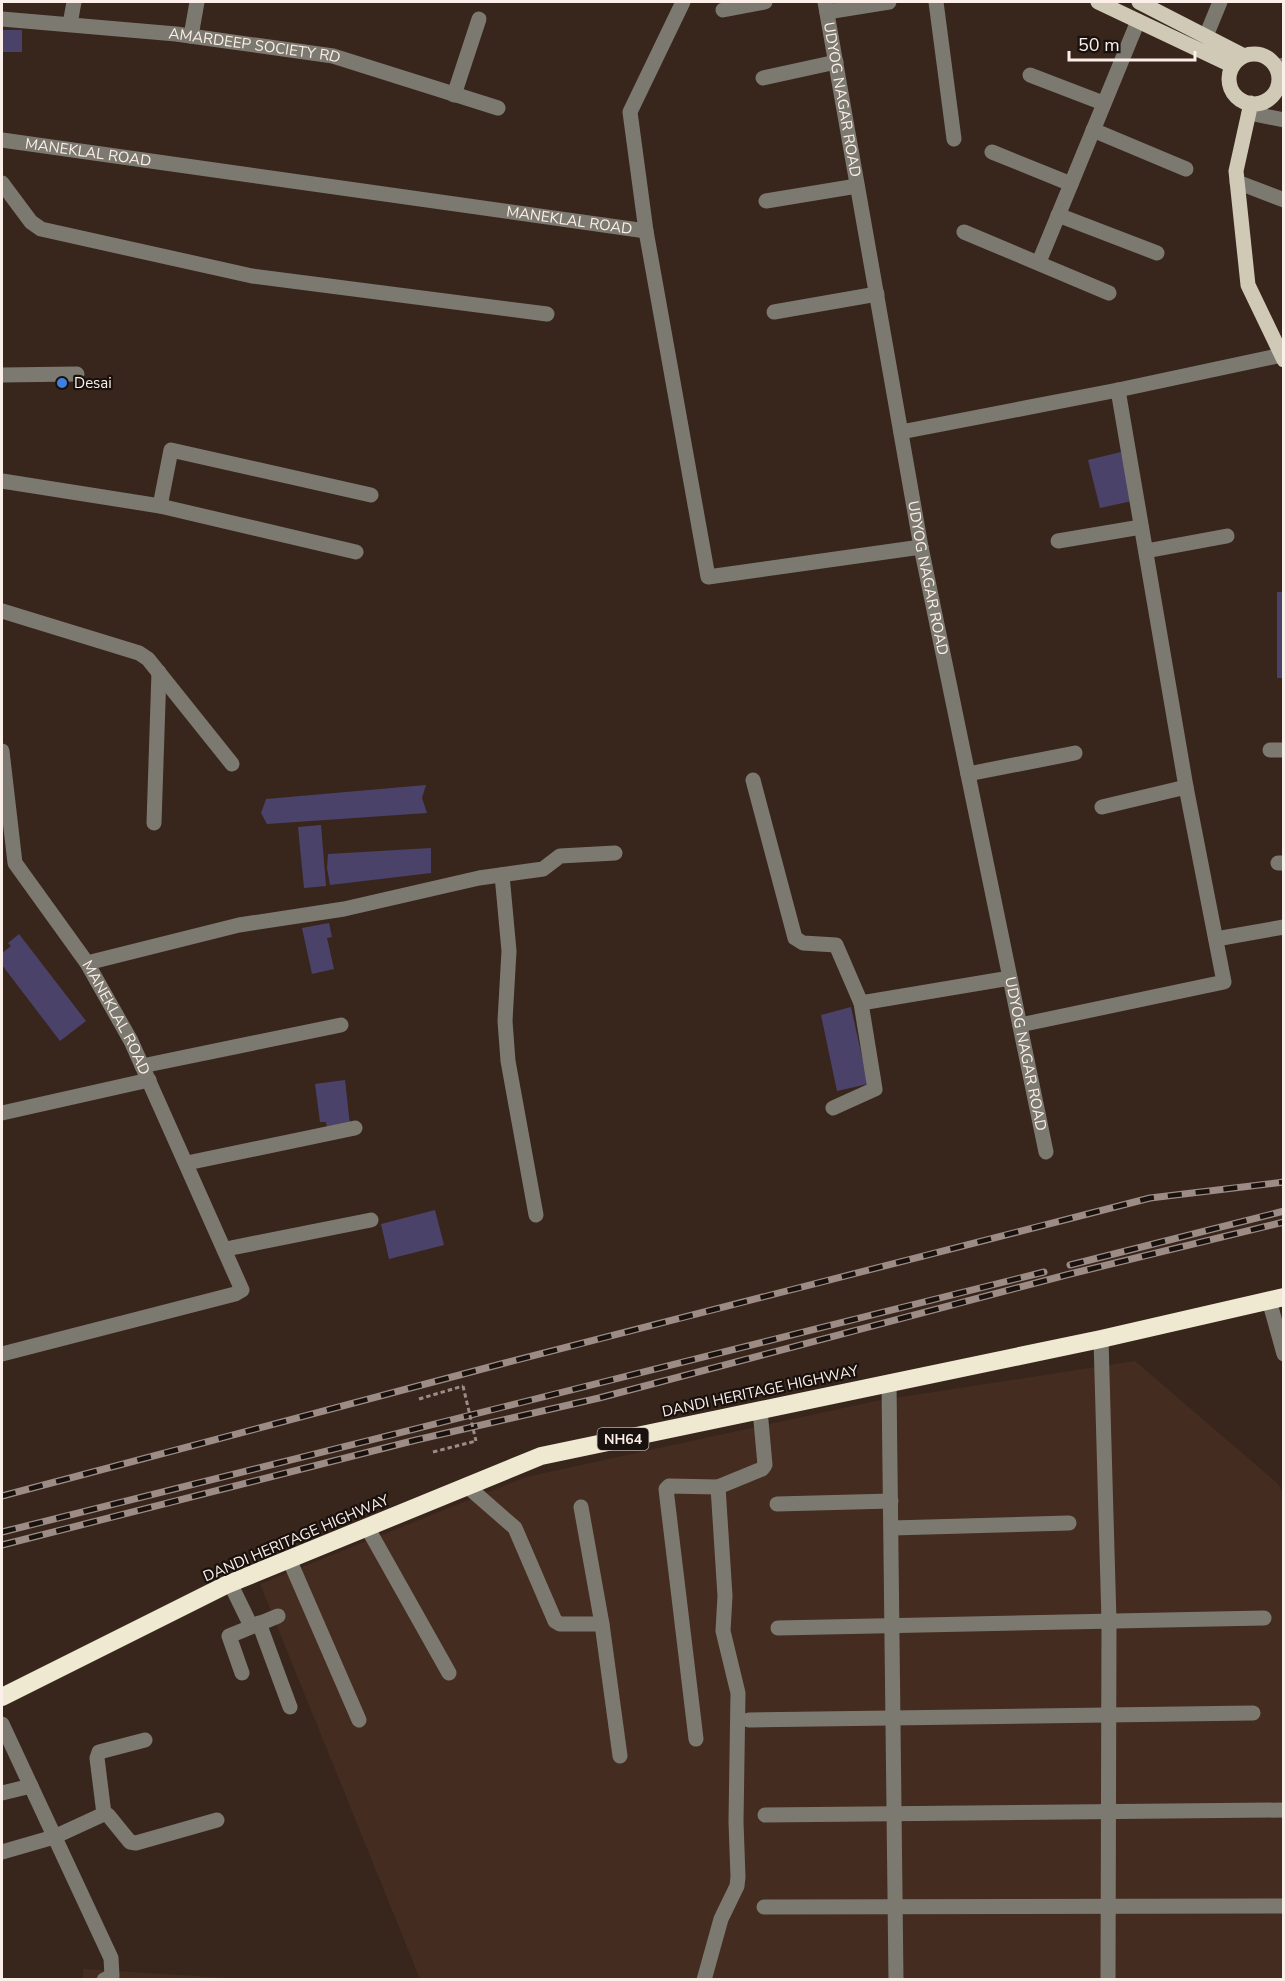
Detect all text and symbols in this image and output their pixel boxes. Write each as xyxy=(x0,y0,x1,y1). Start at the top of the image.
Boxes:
street label: UDYOG NAGAR ROAD xyxy=(819,20,866,179)
street label: AMARDEEP SOCIETY RD xyxy=(168,23,343,68)
scale bar xyxy=(1069,24,1195,62)
text: 50 m xyxy=(1078,33,1120,57)
street label: MANEKLAL ROAD xyxy=(24,133,153,171)
street label: MANEKLAL ROAD xyxy=(505,201,634,239)
place label: Desai xyxy=(74,373,112,393)
marker: Desai xyxy=(55,376,69,390)
street label: UDYOG NAGAR ROAD xyxy=(903,499,953,657)
street label: MANEKLAL ROAD xyxy=(78,957,155,1078)
street label: UDYOG NAGAR ROAD xyxy=(1000,975,1051,1133)
street label: DANDI HERITAGE HIGHWAY xyxy=(660,1360,861,1422)
road number: NH64 xyxy=(598,1428,648,1450)
street label: DANDI HERITAGE HIGHWAY xyxy=(200,1489,393,1586)

